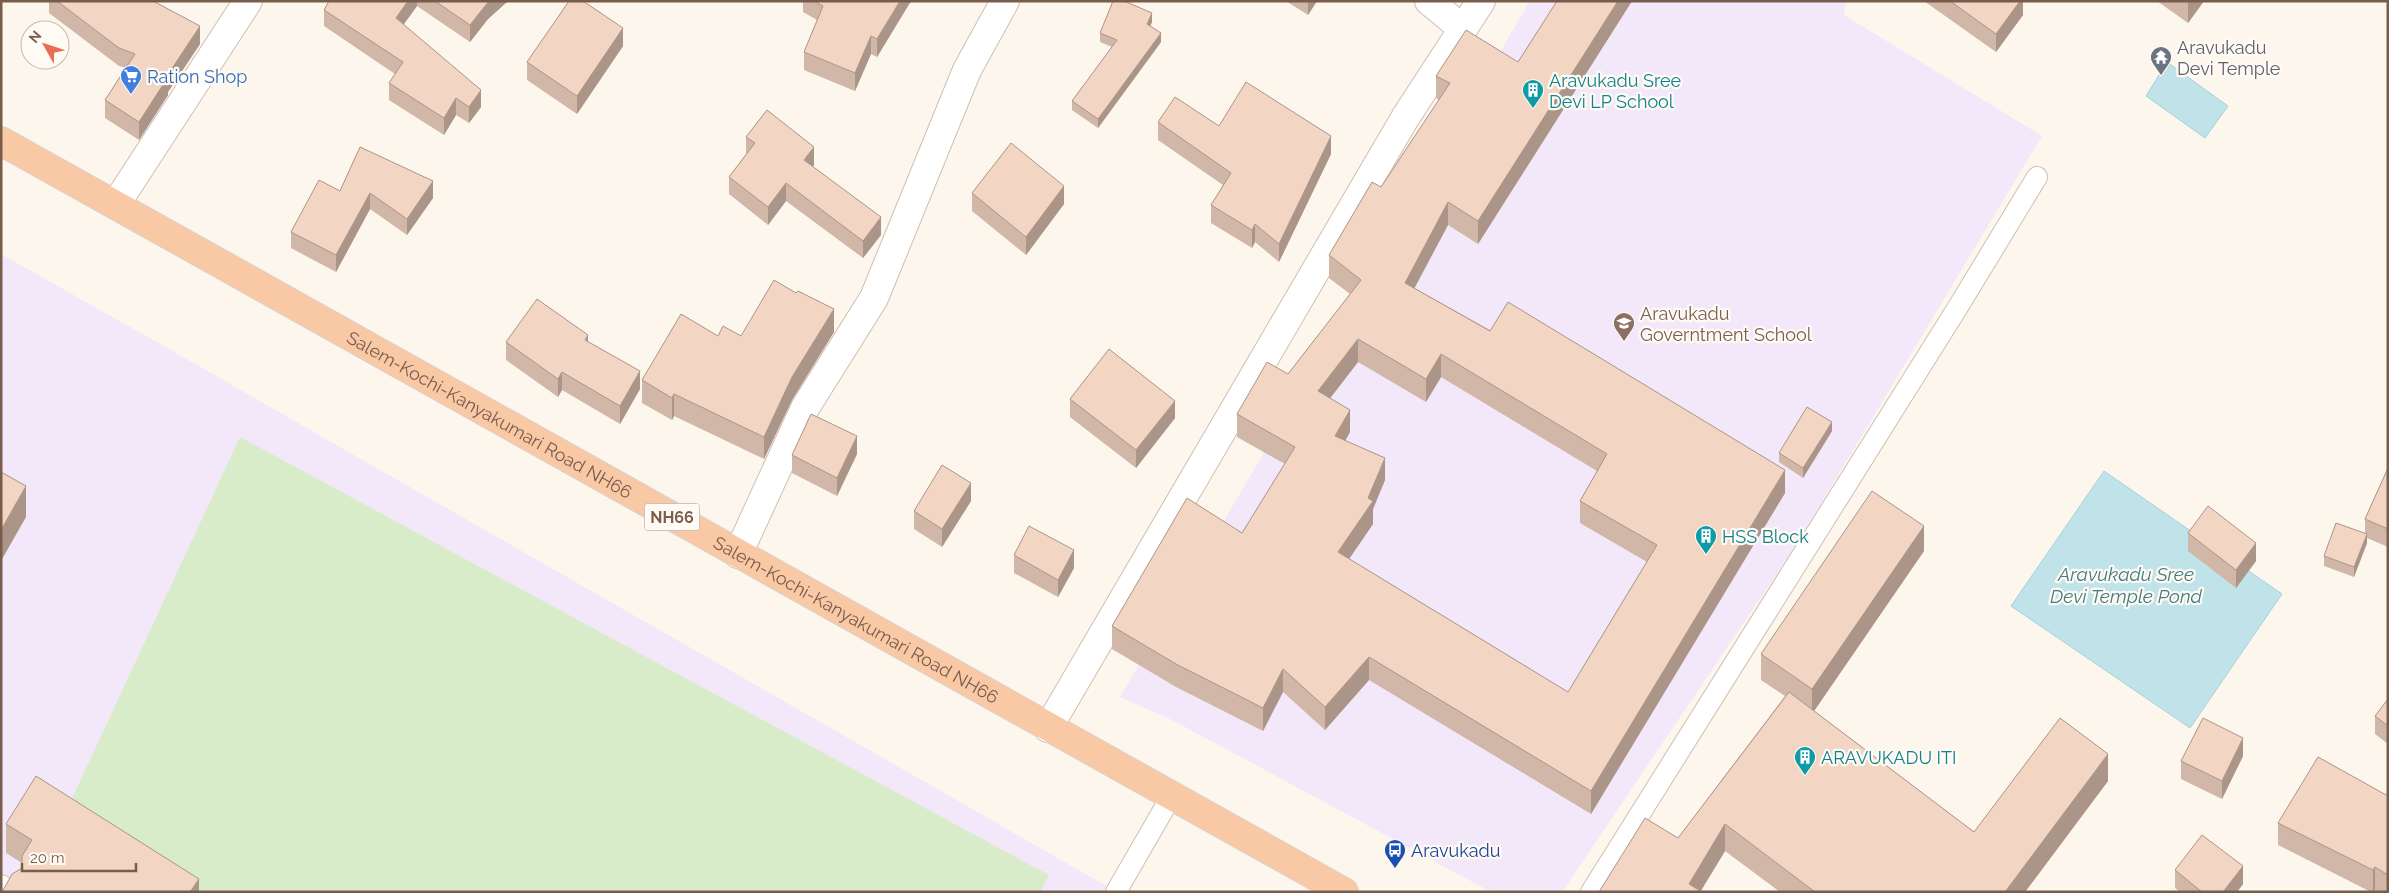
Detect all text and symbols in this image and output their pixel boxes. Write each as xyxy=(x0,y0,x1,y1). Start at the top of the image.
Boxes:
north arrow xyxy=(20,20,70,70)
text: N xyxy=(25,27,45,46)
place label: Aravukadu Devi Temple xyxy=(2177,37,2281,79)
temple icon: Aravukadu Devi Temple xyxy=(2149,45,2173,76)
supermarket icon: Ration Shop xyxy=(119,64,143,95)
place label: Ration Shop xyxy=(147,66,247,87)
place label: Aravukadu Sree Devi LP School xyxy=(1549,70,1682,112)
building icon: Aravukadu Sree Devi LP School xyxy=(1521,78,1545,109)
place label: Aravukadu Governtment School xyxy=(1640,303,1812,345)
school or university icon: Aravukadu Governtment School xyxy=(1612,311,1636,342)
street label: Salem-Kochi-Kanyakumari Road NH66 xyxy=(344,326,636,502)
road number: NH66 xyxy=(644,504,700,530)
building icon: HSS Block xyxy=(1694,524,1718,555)
place label: HSS Block xyxy=(1722,526,1809,547)
street label: Salem-Kochi-Kanyakumari Road NH66 xyxy=(710,531,1003,707)
water label: Aravukadu Sree Devi Temple Pond xyxy=(2050,563,2203,607)
building icon: ARAVUKADU ITI xyxy=(1793,745,1817,776)
place label: ARAVUKADU ITI xyxy=(1821,747,1956,768)
bus stop icon: Aravukadu xyxy=(1383,838,1407,869)
scale bar xyxy=(22,840,136,872)
place label: Aravukadu xyxy=(1411,840,1500,861)
text: 20 m xyxy=(30,849,65,867)

